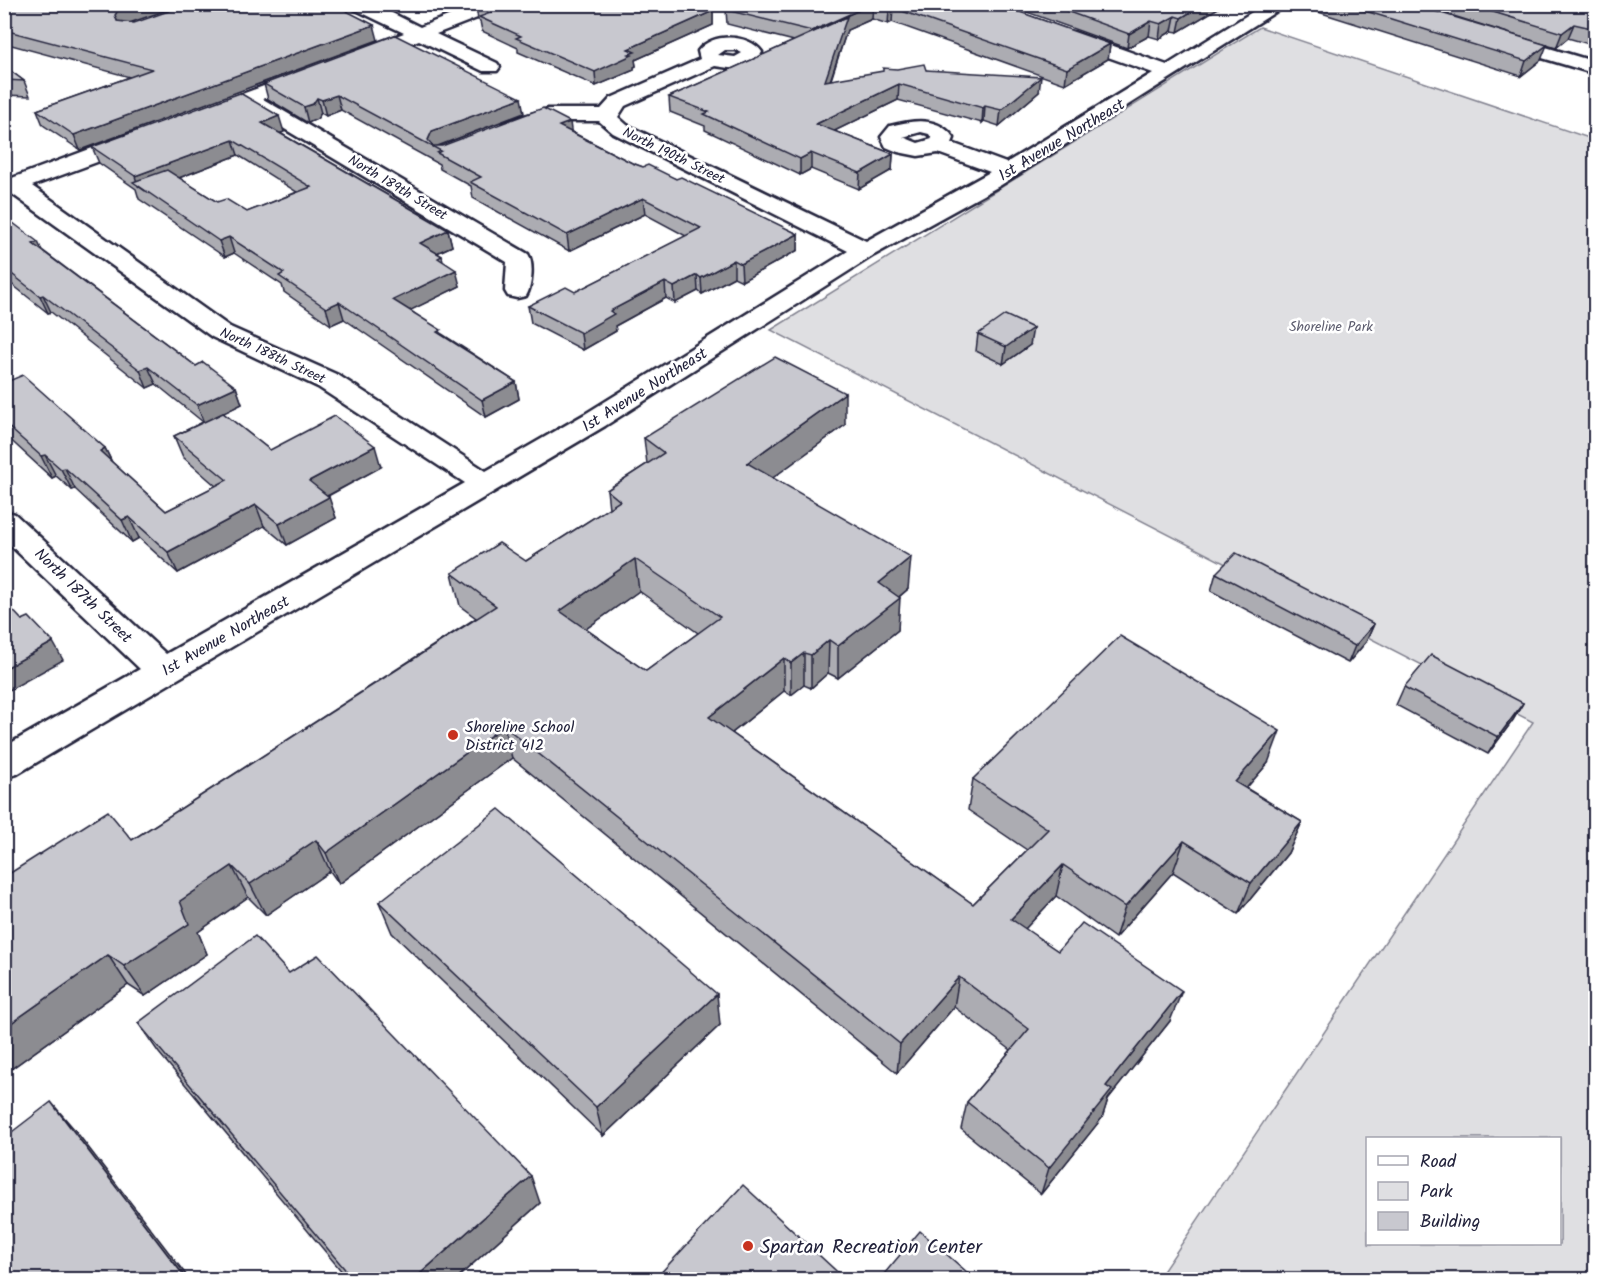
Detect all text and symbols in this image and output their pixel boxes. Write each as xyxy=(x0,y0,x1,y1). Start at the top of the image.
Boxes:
street label: 1st Avenue Northeast xyxy=(994,92,1131,188)
street label: North 190th Street xyxy=(619,122,729,190)
street label: North 189th Street xyxy=(344,149,452,227)
park label: Shoreline Park xyxy=(1289,316,1373,338)
street label: North 188th Street xyxy=(216,322,330,390)
street label: 1st Avenue Northeast xyxy=(577,341,713,439)
street label: North 187th Street xyxy=(28,543,138,650)
street label: 1st Avenue Northeast xyxy=(157,589,295,683)
place label: Shoreline School District 412 xyxy=(465,715,574,758)
marker: Shoreline School District 412 xyxy=(446,728,460,742)
legend xyxy=(1366,1137,1561,1245)
text: Road xyxy=(1420,1148,1457,1177)
text: Park xyxy=(1420,1178,1453,1207)
text: Building xyxy=(1420,1208,1480,1237)
place label: Spartan Recreation Center xyxy=(760,1232,983,1264)
marker: Spartan Recreation Center xyxy=(741,1239,755,1253)

